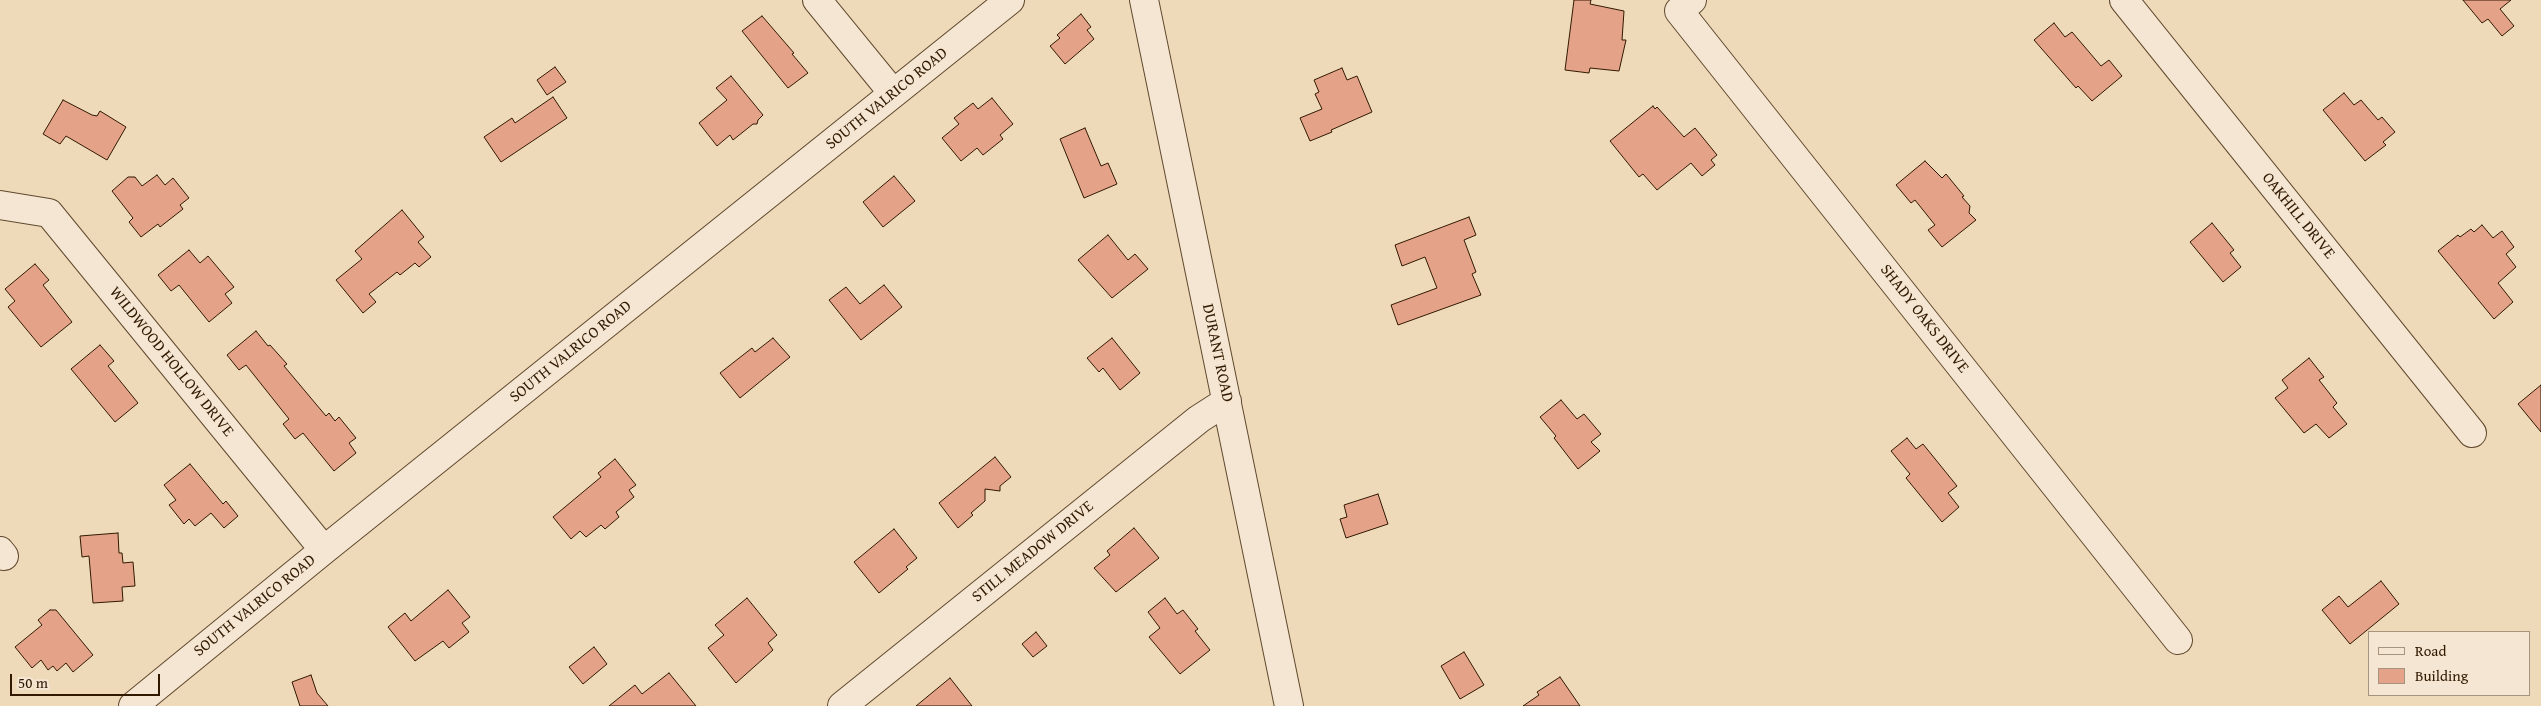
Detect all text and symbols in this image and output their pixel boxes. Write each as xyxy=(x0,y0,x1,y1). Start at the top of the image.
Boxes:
street label: SOUTH VALRICO ROAD xyxy=(822,44,952,154)
street label: OAKHILL DRIVE xyxy=(2257,169,2339,263)
street label: SHADY OAKS DRIVE xyxy=(1876,261,1972,377)
street label: WILDWOOD HOLLOW DRIVE xyxy=(105,283,237,441)
street label: SOUTH VALRICO ROAD xyxy=(506,297,636,407)
street label: DURANT ROAD xyxy=(1197,302,1237,404)
street label: STILL MEADOW DRIVE xyxy=(968,497,1098,607)
street label: SOUTH VALRICO ROAD xyxy=(190,551,320,661)
legend xyxy=(2368,631,2531,696)
text: Road xyxy=(2415,640,2446,661)
scale bar xyxy=(12,664,162,696)
text: Building xyxy=(2415,665,2468,686)
text: 50 m xyxy=(18,672,48,693)

